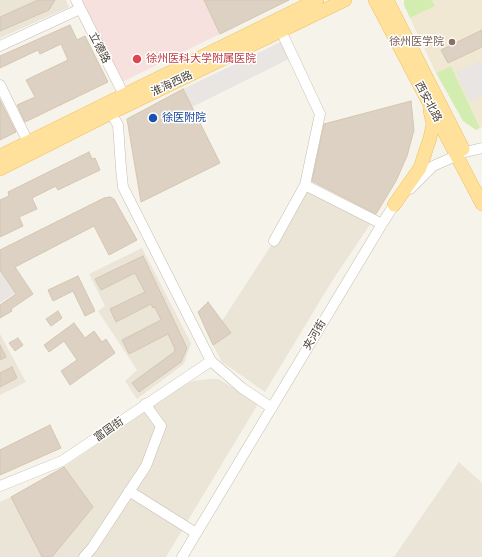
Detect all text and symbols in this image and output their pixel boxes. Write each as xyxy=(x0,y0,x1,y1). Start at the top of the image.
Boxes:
street label: 立德路 xyxy=(86,30,112,66)
place label: 徐州医学院 xyxy=(389,35,444,49)
marker: 徐州医学院 xyxy=(447,37,457,47)
place label: 徐州医科大学附属医院 xyxy=(146,52,256,66)
marker: 徐州医科大学附属医院 xyxy=(131,53,143,65)
street label: 淮海西路 xyxy=(149,69,195,99)
street label: 西安北路 xyxy=(412,79,444,125)
place label: 徐医附院 xyxy=(162,111,206,125)
marker: 徐医附院 xyxy=(147,112,159,124)
street label: 夹河街 xyxy=(301,317,329,353)
street label: 富国街 xyxy=(92,415,126,445)

